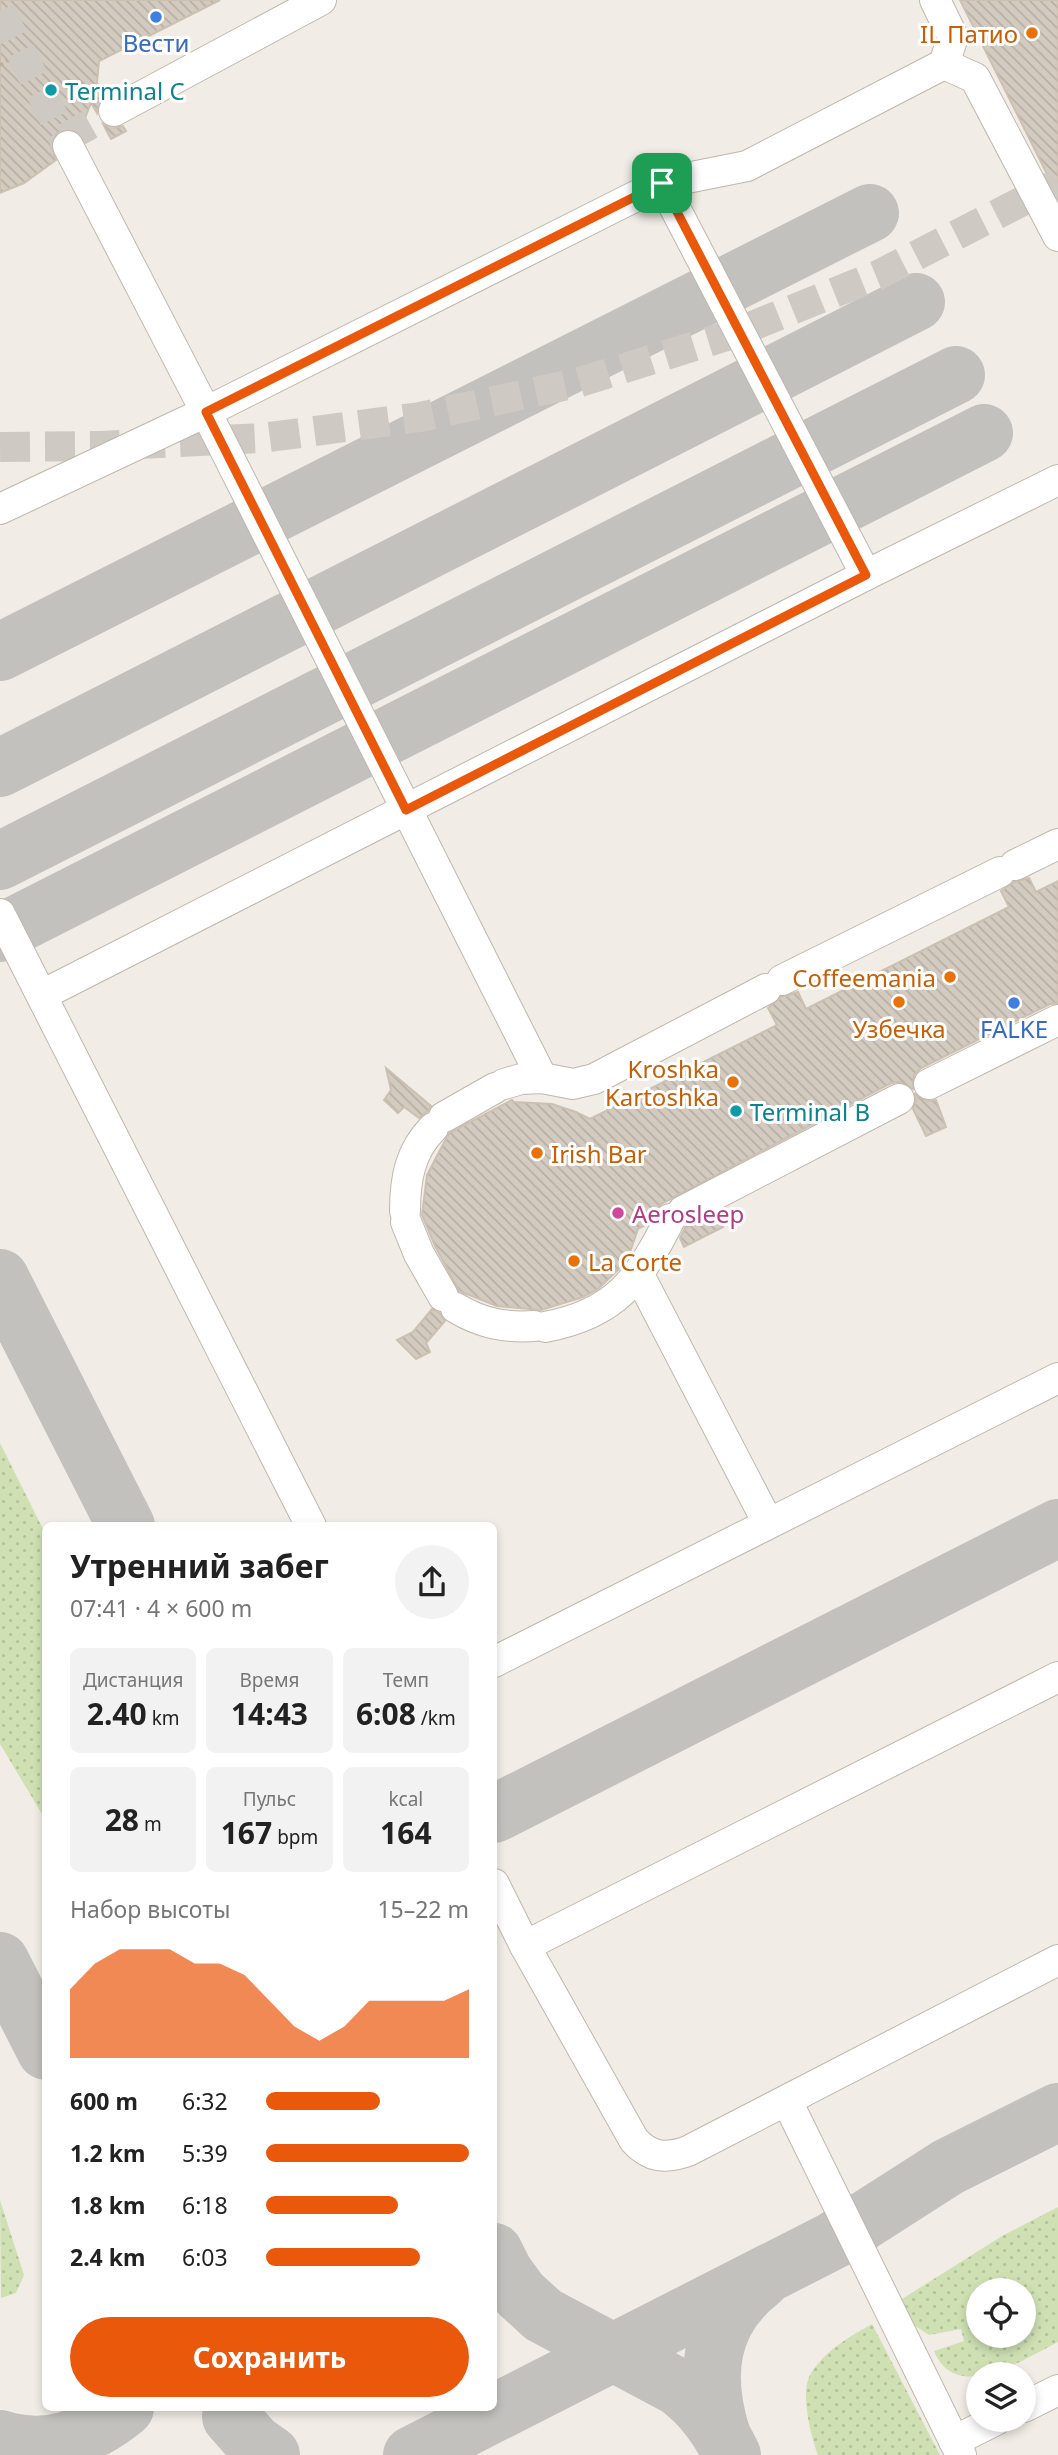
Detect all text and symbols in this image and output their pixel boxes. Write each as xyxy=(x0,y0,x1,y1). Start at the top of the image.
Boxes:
marker: Вести xyxy=(148,9,164,25)
place label: IL Патио xyxy=(920,17,1018,50)
marker: IL Патио xyxy=(1024,25,1040,41)
place label: Вести xyxy=(123,26,189,59)
place label: Terminal C xyxy=(65,74,185,107)
marker: Terminal C xyxy=(43,82,59,98)
pin xyxy=(632,153,692,213)
icon: arrive xyxy=(643,164,681,202)
place label: Coffeemania xyxy=(792,961,936,994)
marker: Coffeemania xyxy=(942,969,958,985)
marker: Узбечка xyxy=(891,994,907,1010)
marker: FALKE xyxy=(1006,995,1022,1011)
place label: Узбечка xyxy=(852,1012,946,1045)
place label: FALKE xyxy=(980,1012,1048,1045)
place label: Kroshka Kartoshka xyxy=(605,1052,719,1113)
marker: Kroshka Kartoshka xyxy=(725,1074,741,1090)
place label: Terminal B xyxy=(750,1095,870,1128)
marker: Terminal B xyxy=(728,1103,744,1119)
place label: Irish Bar xyxy=(551,1137,647,1170)
marker: Irish Bar xyxy=(529,1145,545,1161)
place label: Aerosleep xyxy=(632,1197,744,1230)
marker: Aerosleep xyxy=(610,1205,626,1221)
place label: La Corte xyxy=(588,1245,682,1278)
marker: La Corte xyxy=(566,1253,582,1269)
text: Утренний забег xyxy=(70,1544,329,1587)
button: share xyxy=(395,1545,469,1619)
text: 07:41 · 4 × 600 m xyxy=(70,1592,252,1624)
text: Дистанция xyxy=(83,1667,183,1693)
text: Время xyxy=(240,1667,299,1693)
text: Темп xyxy=(383,1667,429,1693)
text: 2.40 xyxy=(87,1693,147,1734)
text: 14:43 xyxy=(231,1693,308,1734)
text: 6:08 xyxy=(356,1693,416,1734)
text: km xyxy=(147,1705,180,1731)
text: /km xyxy=(416,1705,456,1731)
text: Пульс xyxy=(243,1786,296,1812)
text: kcal xyxy=(388,1786,423,1812)
text: 28 xyxy=(105,1799,139,1840)
text: m xyxy=(139,1811,162,1837)
text: 167 xyxy=(221,1812,272,1853)
text: 164 xyxy=(380,1812,432,1853)
text: bpm xyxy=(272,1824,318,1850)
text: Набор высоты xyxy=(70,1893,230,1925)
text: 15–22 m xyxy=(377,1893,469,1925)
text: 600 m xyxy=(70,2085,138,2117)
text: 6:32 xyxy=(182,2085,228,2117)
text: 1.2 km xyxy=(70,2137,145,2169)
text: 5:39 xyxy=(182,2137,228,2169)
text: 1.8 km xyxy=(70,2189,145,2221)
text: 6:18 xyxy=(182,2189,228,2221)
text: 2.4 km xyxy=(70,2241,145,2273)
text: 6:03 xyxy=(182,2241,228,2273)
map controls xyxy=(966,2278,1036,2432)
button: locate xyxy=(966,2278,1036,2348)
button: Сохранить xyxy=(70,2317,469,2397)
button: layers xyxy=(966,2362,1036,2432)

